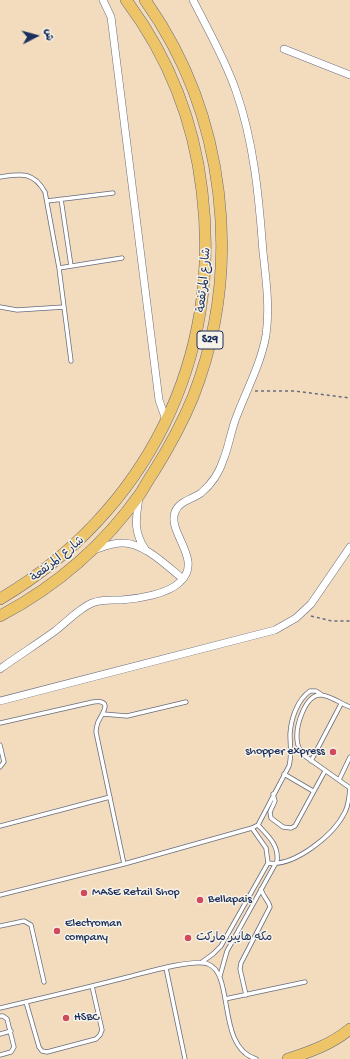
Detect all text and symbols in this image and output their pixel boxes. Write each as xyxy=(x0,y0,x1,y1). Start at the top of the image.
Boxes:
north arrow xyxy=(16,16,56,56)
text: ش xyxy=(41,28,55,41)
street label: شارع المرتفعة xyxy=(195,247,215,313)
road number: S29 xyxy=(197,331,223,349)
street label: شارع المرتفعة xyxy=(28,534,88,586)
place label: shopper express xyxy=(245,745,325,759)
marker: shopper express xyxy=(328,747,338,757)
place label: MASE Retail Shop xyxy=(92,886,180,900)
marker: MASE Retail Shop xyxy=(79,888,89,898)
place label: Bellapais xyxy=(208,893,252,907)
marker: Bellapais xyxy=(195,895,205,905)
place label: Electroman company xyxy=(65,917,122,945)
marker: Electroman company xyxy=(52,926,62,936)
place label: مكه هايبر ماركت xyxy=(196,931,272,945)
marker: مكه هايبر ماركت xyxy=(183,933,193,943)
place label: HSBC xyxy=(74,1011,99,1025)
marker: HSBC xyxy=(61,1013,71,1023)

